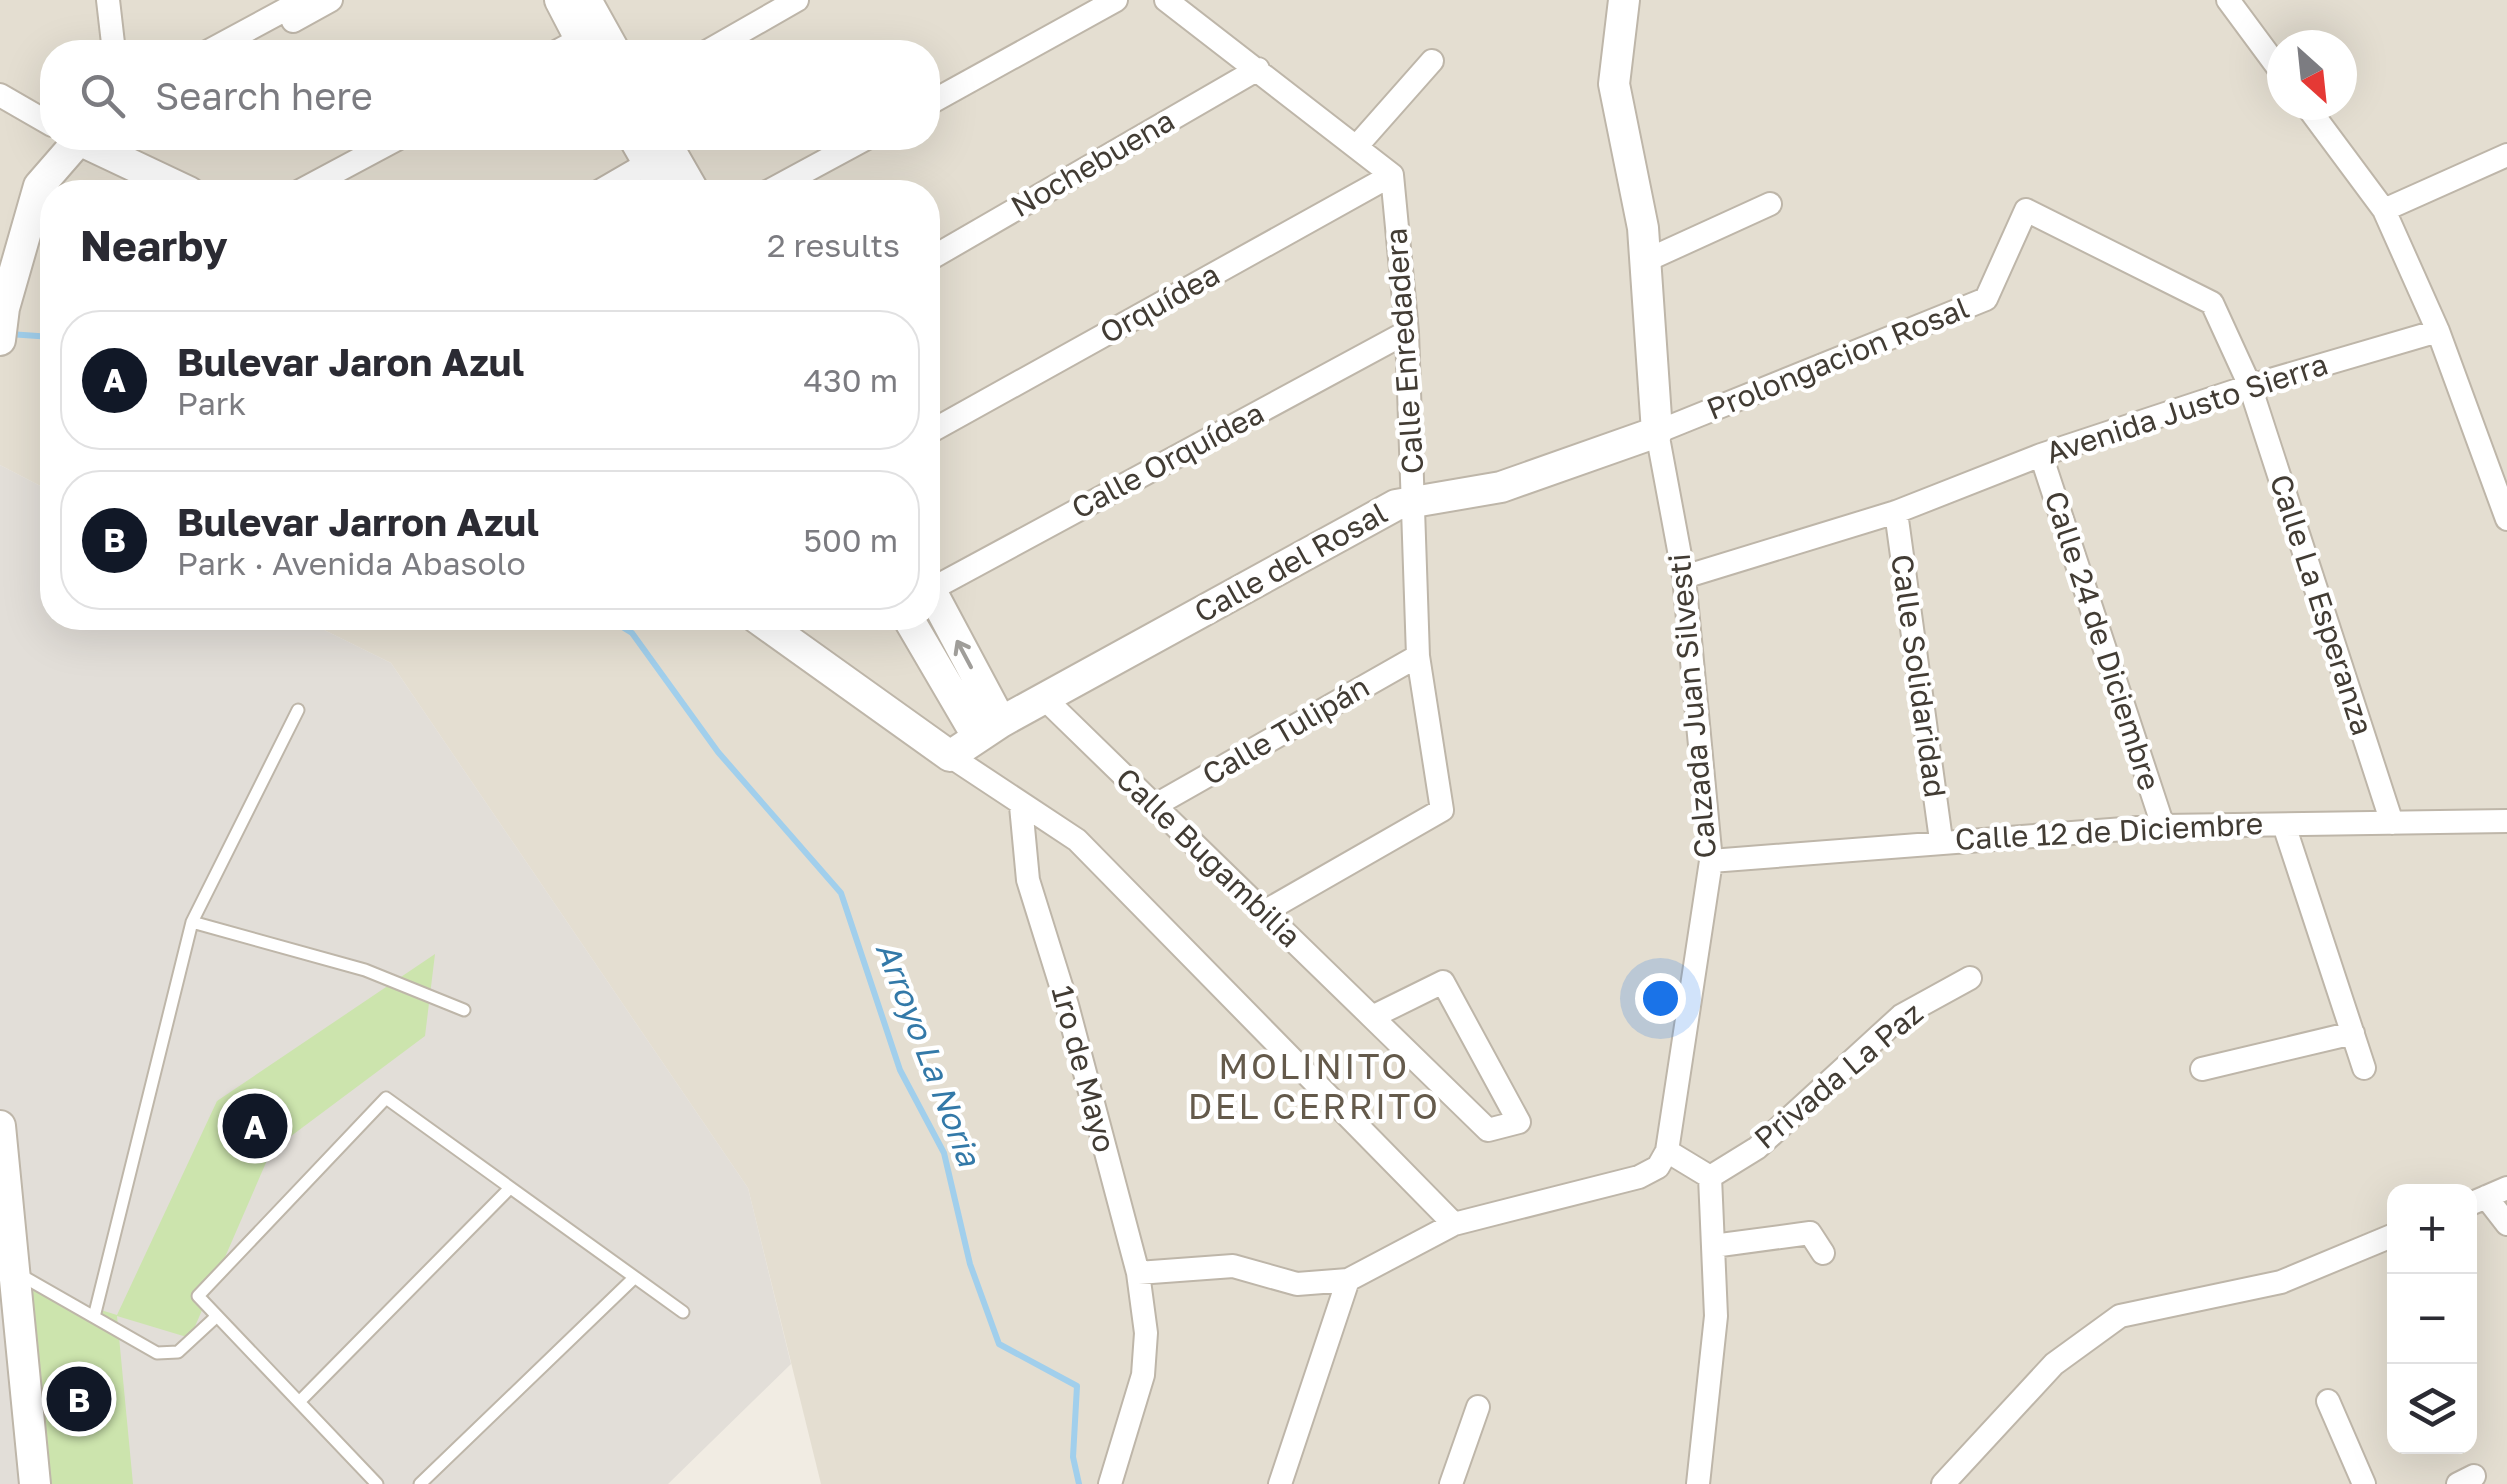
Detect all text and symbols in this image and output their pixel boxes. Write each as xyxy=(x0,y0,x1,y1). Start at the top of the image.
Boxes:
north arrow xyxy=(2267,30,2357,120)
search box xyxy=(40,40,940,150)
icon: search xyxy=(75,68,130,123)
text: Search here xyxy=(155,73,373,118)
street label: Nochebuena xyxy=(1005,102,1180,224)
text: Nearby xyxy=(80,220,228,270)
text: 2 results xyxy=(767,226,900,264)
street label: Calle Enredadera xyxy=(1377,227,1431,475)
street label: Orquídea xyxy=(1093,256,1226,351)
street label: Prolongacion Rosal xyxy=(1701,289,1974,427)
text: Bulevar Jaron Azul xyxy=(177,339,524,384)
street label: Avenida Justo Sierra xyxy=(2041,345,2332,471)
text: A xyxy=(103,361,126,399)
text: 430 m xyxy=(804,361,898,399)
text: Park xyxy=(177,384,246,422)
street label: Calle Orquídea xyxy=(1065,394,1270,526)
street label: Calle La Esperanza xyxy=(2263,470,2381,740)
street label: Calle 24 de Diciembre xyxy=(2038,487,2168,795)
street label: Calle del Rosal xyxy=(1188,494,1393,630)
text: Bulevar Jarron Azul xyxy=(177,499,539,544)
text: B xyxy=(103,521,126,559)
text: 500 m xyxy=(803,521,898,559)
text: Park · Avenida Abasolo xyxy=(177,544,526,582)
street label: Calzada Juan Silvesti xyxy=(1661,552,1723,860)
street label: Calle Solidaridad xyxy=(1884,552,1954,800)
one-way arrow xyxy=(954,639,973,669)
street label: Calle Tulipán xyxy=(1196,668,1375,792)
street label: Calle Bugambilia xyxy=(1109,760,1308,954)
street label: Calle 12 de Diciembre xyxy=(1954,805,2264,857)
water label: Arroyo La Noria xyxy=(869,936,990,1173)
your location xyxy=(1635,973,1686,1024)
street label: 1ro de Mayo xyxy=(1044,981,1124,1156)
street label: Privada La Paz xyxy=(1747,994,1930,1156)
district label: MOLINITO DEL CERRITO xyxy=(1188,1045,1440,1127)
pin: A xyxy=(222,1088,288,1164)
map controls xyxy=(2387,1184,2477,1454)
button: + xyxy=(2387,1184,2477,1274)
button: − xyxy=(2387,1274,2477,1364)
pin: B xyxy=(46,1362,112,1436)
button: layers xyxy=(2387,1364,2477,1454)

